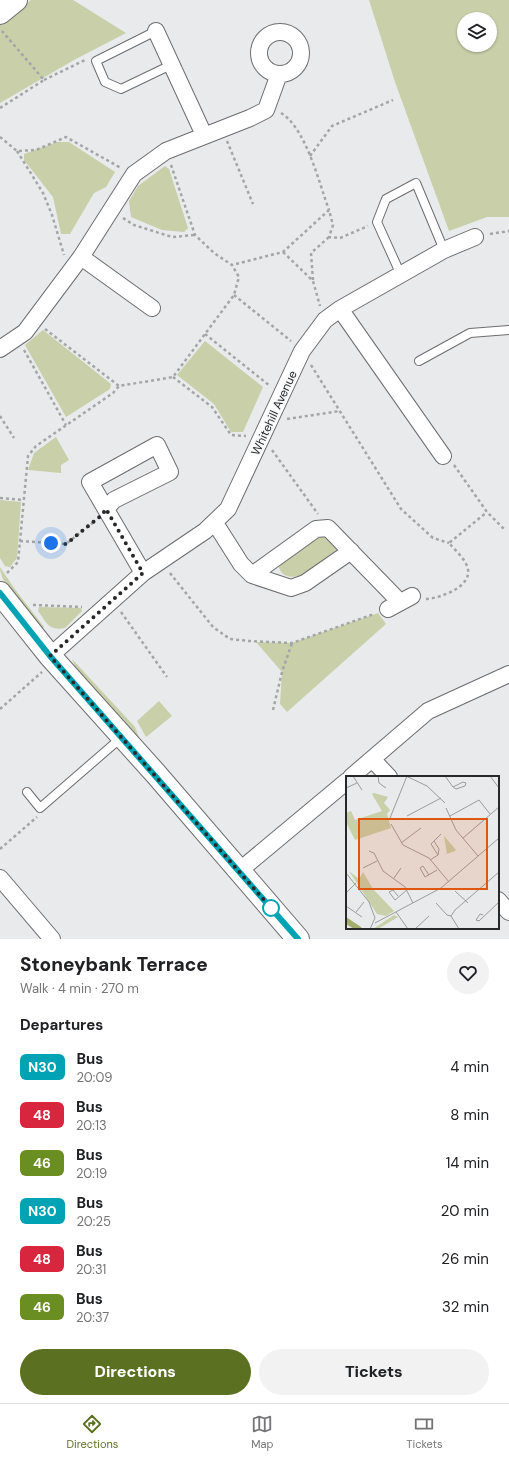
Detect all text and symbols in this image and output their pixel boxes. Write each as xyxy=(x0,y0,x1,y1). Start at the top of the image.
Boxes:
map controls xyxy=(457,12,497,52)
button: layers xyxy=(457,12,497,52)
street label: Whitehill Avenue xyxy=(247,368,301,458)
your location xyxy=(41,533,61,553)
inset map xyxy=(346,776,499,929)
unlabelled marker xyxy=(262,899,280,917)
text: Stoneybank Terrace xyxy=(20,952,208,977)
button: heart xyxy=(447,952,489,994)
text: Walk · 4 min · 270 m xyxy=(20,980,139,997)
text: Departures xyxy=(20,1015,103,1035)
text: Bus xyxy=(77,1049,103,1069)
text: 4 min xyxy=(450,1057,489,1077)
text: N30 xyxy=(28,1058,57,1076)
text: 20:09 xyxy=(77,1069,112,1086)
text: Bus xyxy=(76,1097,103,1117)
text: 8 min xyxy=(450,1105,489,1125)
text: 48 xyxy=(33,1106,51,1124)
text: 20:13 xyxy=(76,1117,107,1134)
text: Bus xyxy=(76,1145,103,1165)
text: 14 min xyxy=(446,1153,489,1173)
text: 46 xyxy=(33,1154,51,1172)
text: 20:19 xyxy=(76,1165,107,1182)
text: Bus xyxy=(77,1193,103,1213)
text: 20 min xyxy=(441,1201,489,1221)
text: N30 xyxy=(28,1202,57,1220)
text: 20:25 xyxy=(77,1213,111,1230)
text: Bus xyxy=(76,1241,103,1261)
text: 26 min xyxy=(441,1249,489,1269)
text: 48 xyxy=(33,1250,51,1268)
text: 20:31 xyxy=(76,1261,106,1278)
text: Bus xyxy=(76,1289,103,1309)
text: 32 min xyxy=(442,1297,489,1317)
text: 46 xyxy=(33,1298,51,1316)
text: 20:37 xyxy=(76,1309,109,1326)
button: Directions xyxy=(20,1349,251,1395)
button: Tickets xyxy=(259,1349,489,1395)
tab: Directions xyxy=(66,1413,118,1451)
tab: Map xyxy=(251,1413,273,1451)
tab: Tickets xyxy=(406,1413,443,1451)

